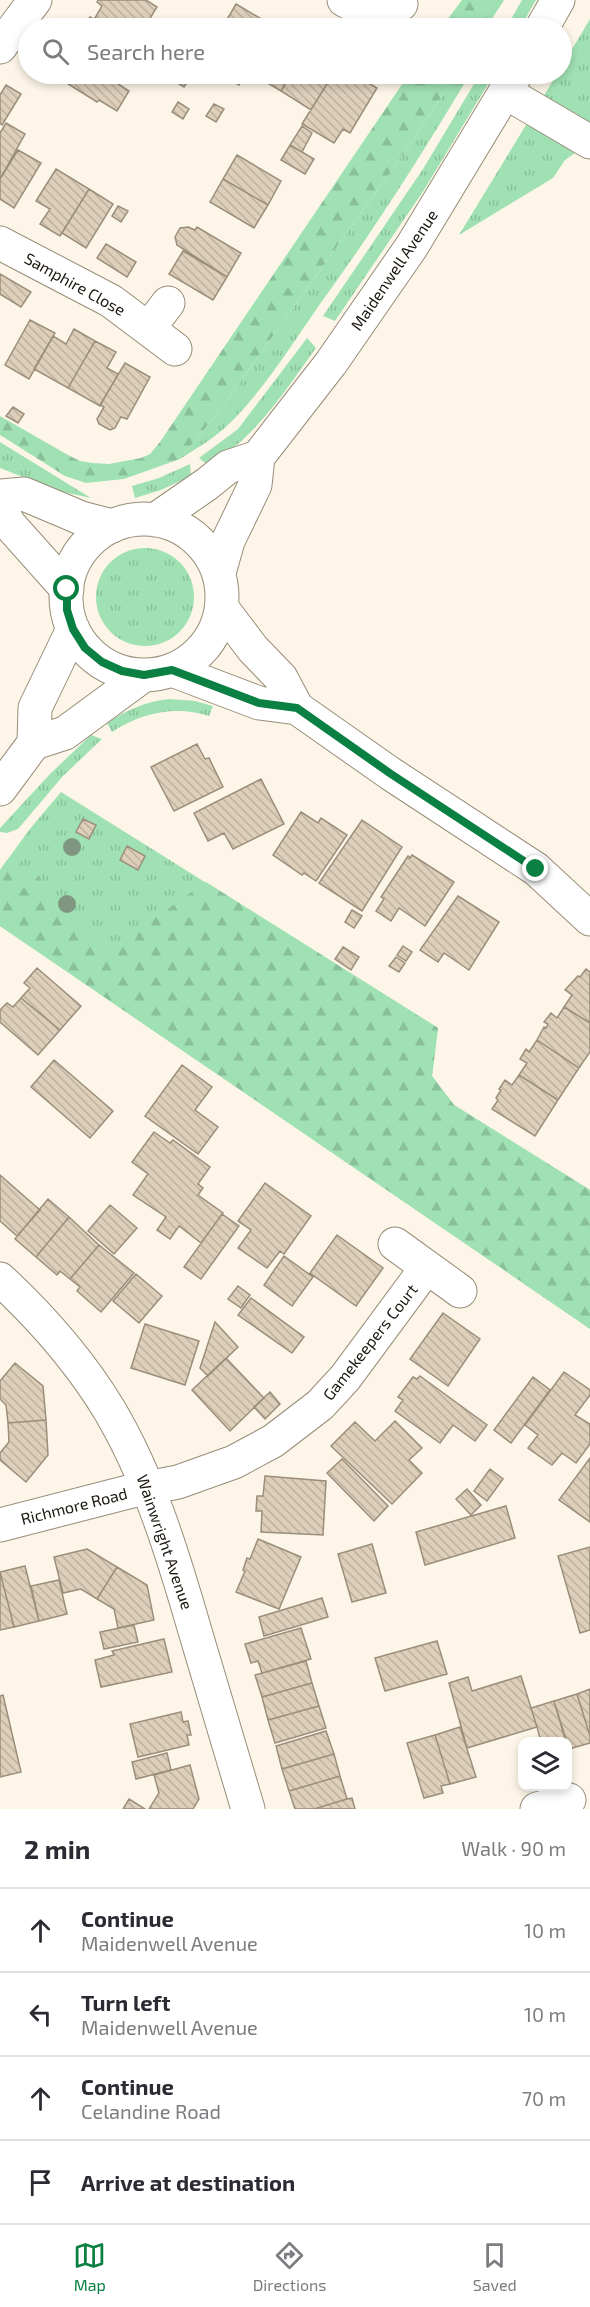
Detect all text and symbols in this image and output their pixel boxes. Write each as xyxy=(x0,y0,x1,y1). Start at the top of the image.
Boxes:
search box xyxy=(18,18,572,84)
icon: search xyxy=(39,35,72,68)
text: Search here xyxy=(87,38,205,64)
street label: Maidenwell Avenue xyxy=(346,206,441,334)
street label: Samphire Close xyxy=(21,248,129,319)
route start xyxy=(53,575,79,601)
route end xyxy=(522,855,548,881)
street label: Gamekeepers Court xyxy=(318,1280,421,1404)
street label: Wainwright Avenue xyxy=(133,1472,198,1612)
street label: Richmore Road xyxy=(19,1483,129,1528)
map controls xyxy=(518,1737,572,1791)
button: layers xyxy=(518,1737,572,1791)
text: 2 min xyxy=(24,1833,90,1864)
text: Walk · 90 m xyxy=(461,1836,566,1860)
text: Continue xyxy=(81,1905,174,1931)
icon: ahead xyxy=(24,1914,57,1947)
text: 10 m xyxy=(524,1918,566,1942)
text: Maidenwell Avenue xyxy=(81,1931,258,1955)
text: Turn left xyxy=(81,1989,170,2015)
icon: left xyxy=(24,1998,57,2031)
text: 10 m xyxy=(524,2002,566,2026)
text: Maidenwell Avenue xyxy=(81,2015,258,2039)
text: Continue xyxy=(81,2073,174,2099)
icon: ahead xyxy=(24,2082,57,2115)
text: 70 m xyxy=(522,2086,566,2110)
text: Celandine Road xyxy=(81,2099,221,2123)
icon: arrive xyxy=(24,2166,57,2199)
text: Arrive at destination xyxy=(81,2169,295,2195)
tab: Map xyxy=(73,2239,106,2294)
tab: Directions xyxy=(253,2239,326,2294)
tab: Saved xyxy=(473,2239,517,2294)

